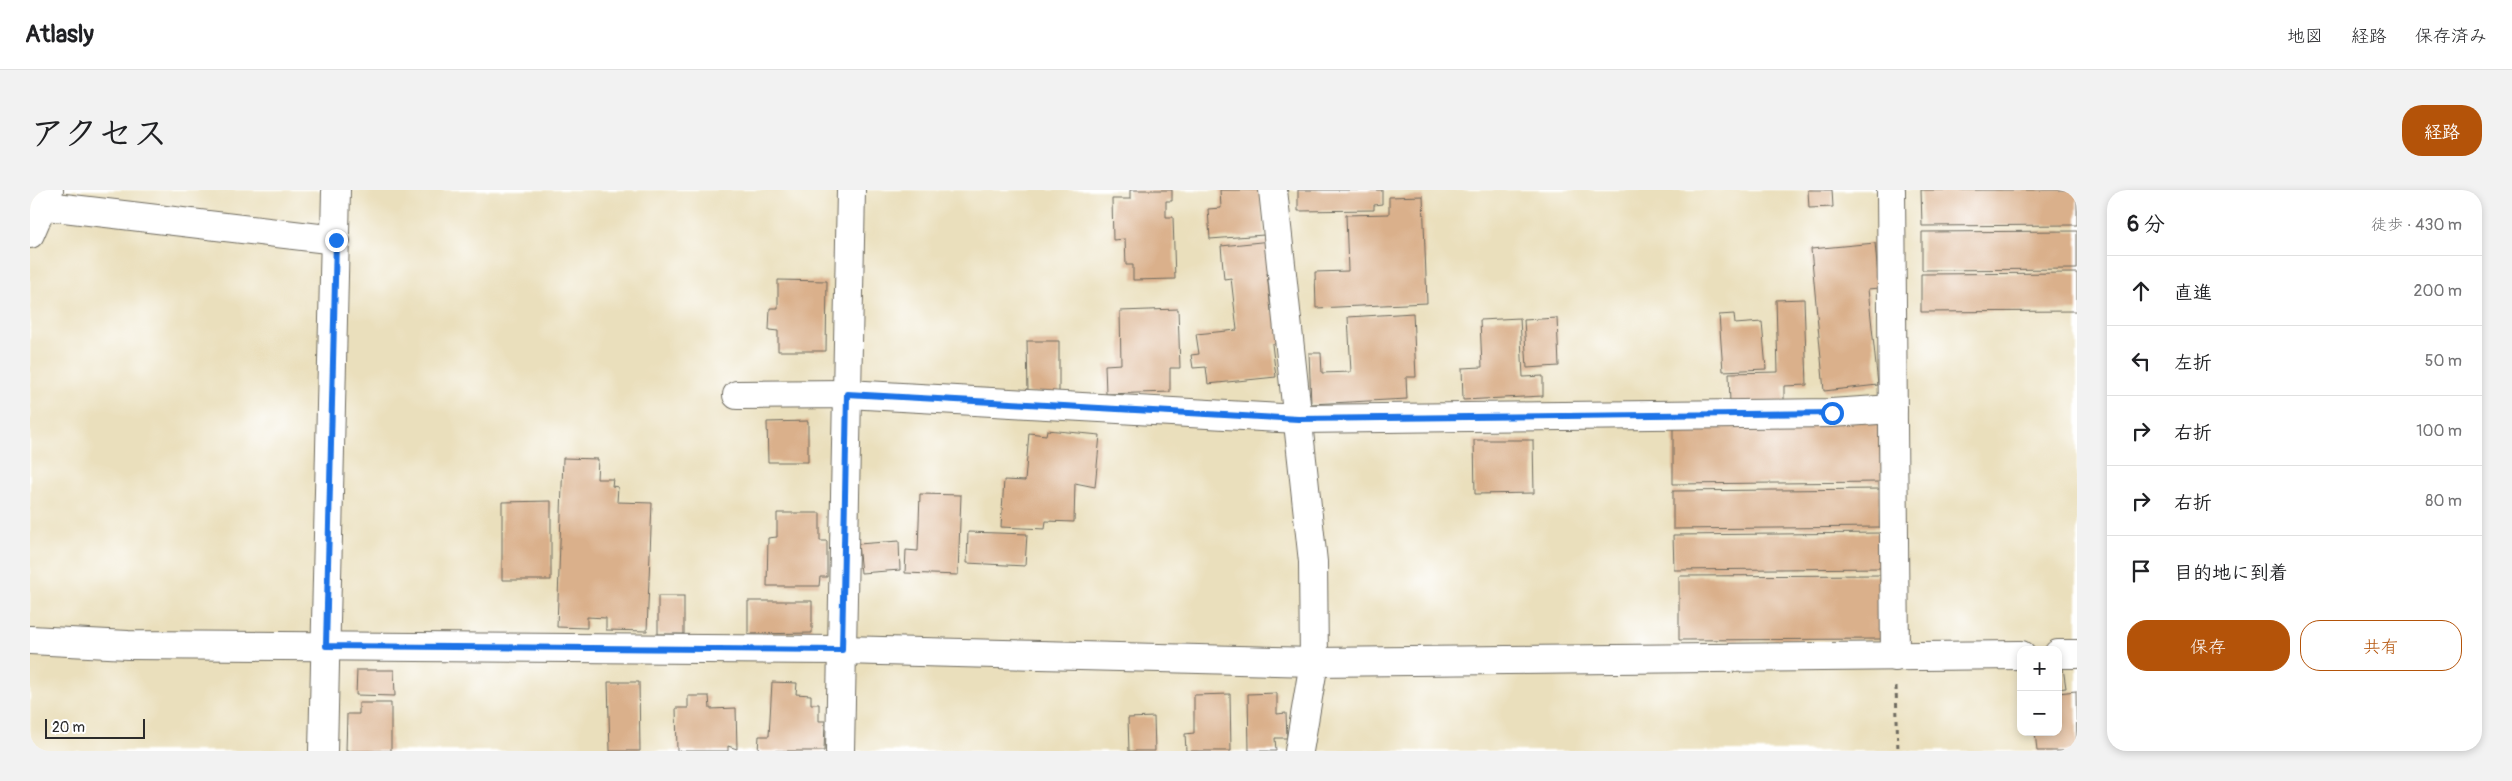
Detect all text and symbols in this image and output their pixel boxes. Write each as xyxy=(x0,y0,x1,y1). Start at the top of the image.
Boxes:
text: Atlasly xyxy=(25,20,94,49)
text: 地図 xyxy=(2287,25,2323,48)
text: 経路 xyxy=(2351,25,2387,48)
text: 保存済み xyxy=(2415,25,2487,48)
button: 経路 xyxy=(2402,105,2482,156)
text: アクセス xyxy=(30,112,168,156)
text: 6 分 xyxy=(2127,211,2165,238)
text: 徒歩 · 430 m xyxy=(2371,215,2462,235)
route end xyxy=(325,229,348,252)
icon: ahead xyxy=(2127,277,2155,305)
text: 直進 xyxy=(2174,281,2212,305)
text: 200 m xyxy=(2414,281,2462,301)
icon: left xyxy=(2127,347,2155,375)
text: 左折 xyxy=(2174,351,2212,375)
text: 50 m xyxy=(2425,351,2462,371)
route start xyxy=(1821,402,1844,425)
icon: right xyxy=(2127,417,2155,445)
text: 右折 xyxy=(2174,421,2212,445)
text: 100 m xyxy=(2416,421,2462,441)
icon: right xyxy=(2127,487,2155,515)
text: 右折 xyxy=(2174,491,2212,515)
text: 80 m xyxy=(2425,491,2462,511)
icon: arrive xyxy=(2127,557,2155,585)
text: 目的地に到着 xyxy=(2174,561,2288,585)
button: 保存 xyxy=(2127,620,2290,671)
button: 共有 xyxy=(2300,620,2462,671)
map controls xyxy=(2017,646,2062,736)
button: + xyxy=(2017,646,2062,691)
button: − xyxy=(2017,691,2062,736)
scale bar xyxy=(45,716,145,739)
text: 20 m xyxy=(52,719,85,736)

